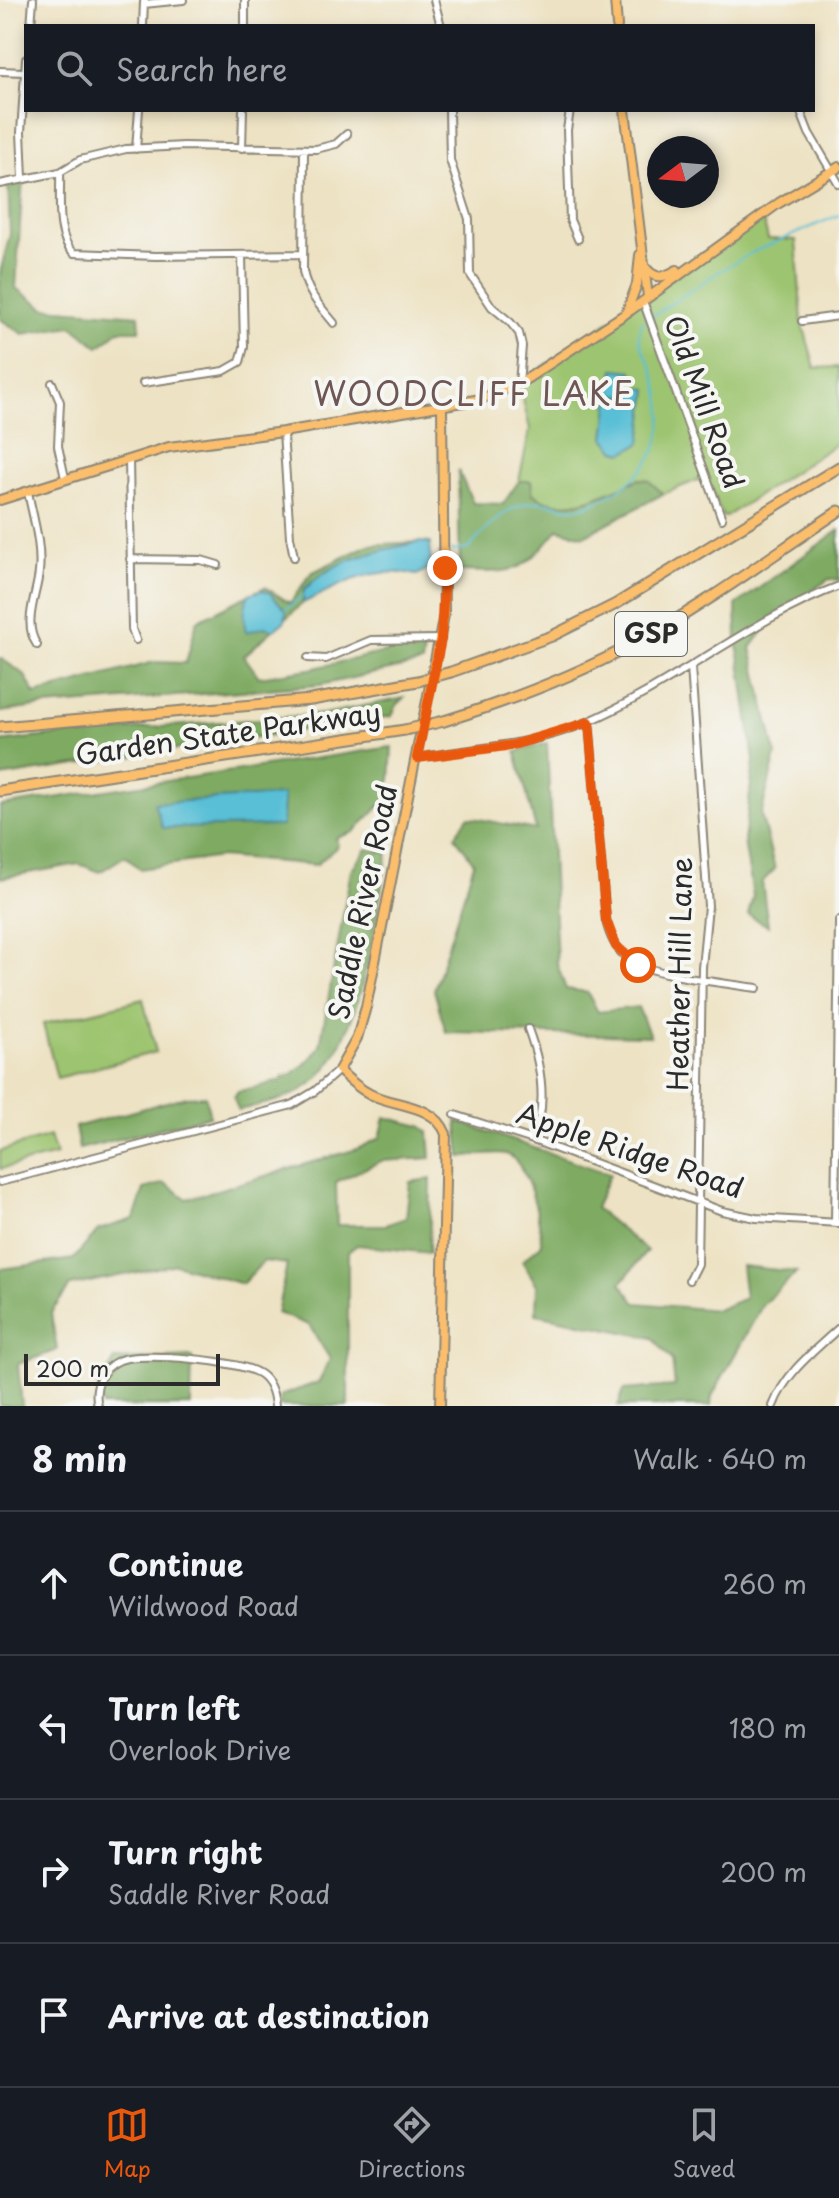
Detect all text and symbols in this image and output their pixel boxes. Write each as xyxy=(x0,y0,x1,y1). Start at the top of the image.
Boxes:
search box xyxy=(24,24,815,112)
icon: search xyxy=(52,46,96,90)
text: Search here xyxy=(116,46,288,91)
north arrow xyxy=(647,136,719,208)
street label: Old Mill Road xyxy=(654,309,757,494)
district label: WOODCLIFF LAKE xyxy=(313,369,635,417)
route end xyxy=(427,550,463,586)
road number: GSP xyxy=(615,612,687,656)
street label: Garden State Parkway xyxy=(72,690,383,775)
street label: Saddle River Road xyxy=(316,780,407,1023)
street label: Heather Hill Lane xyxy=(655,857,702,1091)
route start xyxy=(620,947,656,983)
street label: Apple Ridge Road xyxy=(511,1091,750,1209)
scale bar xyxy=(24,1350,220,1386)
text: 200 m xyxy=(36,1351,109,1384)
text: 8 min xyxy=(32,1432,127,1484)
text: Walk · 640 m xyxy=(633,1439,807,1478)
text: Continue xyxy=(108,1541,243,1586)
icon: ahead xyxy=(32,1561,76,1605)
text: 260 m xyxy=(723,1564,807,1603)
text: Wildwood Road xyxy=(108,1586,299,1625)
text: Turn left xyxy=(108,1685,240,1730)
icon: left xyxy=(32,1705,76,1749)
text: 180 m xyxy=(729,1708,807,1747)
text: Overlook Drive xyxy=(108,1730,291,1769)
text: Turn right xyxy=(108,1829,263,1874)
icon: right xyxy=(32,1849,76,1893)
text: 200 m xyxy=(720,1852,807,1891)
text: Saddle River Road xyxy=(108,1874,330,1913)
icon: arrive xyxy=(32,1993,76,2037)
text: Arrive at destination xyxy=(108,1993,430,2038)
tab: Map xyxy=(104,2103,151,2184)
tab: Directions xyxy=(358,2103,465,2184)
tab: Saved xyxy=(673,2103,735,2184)

